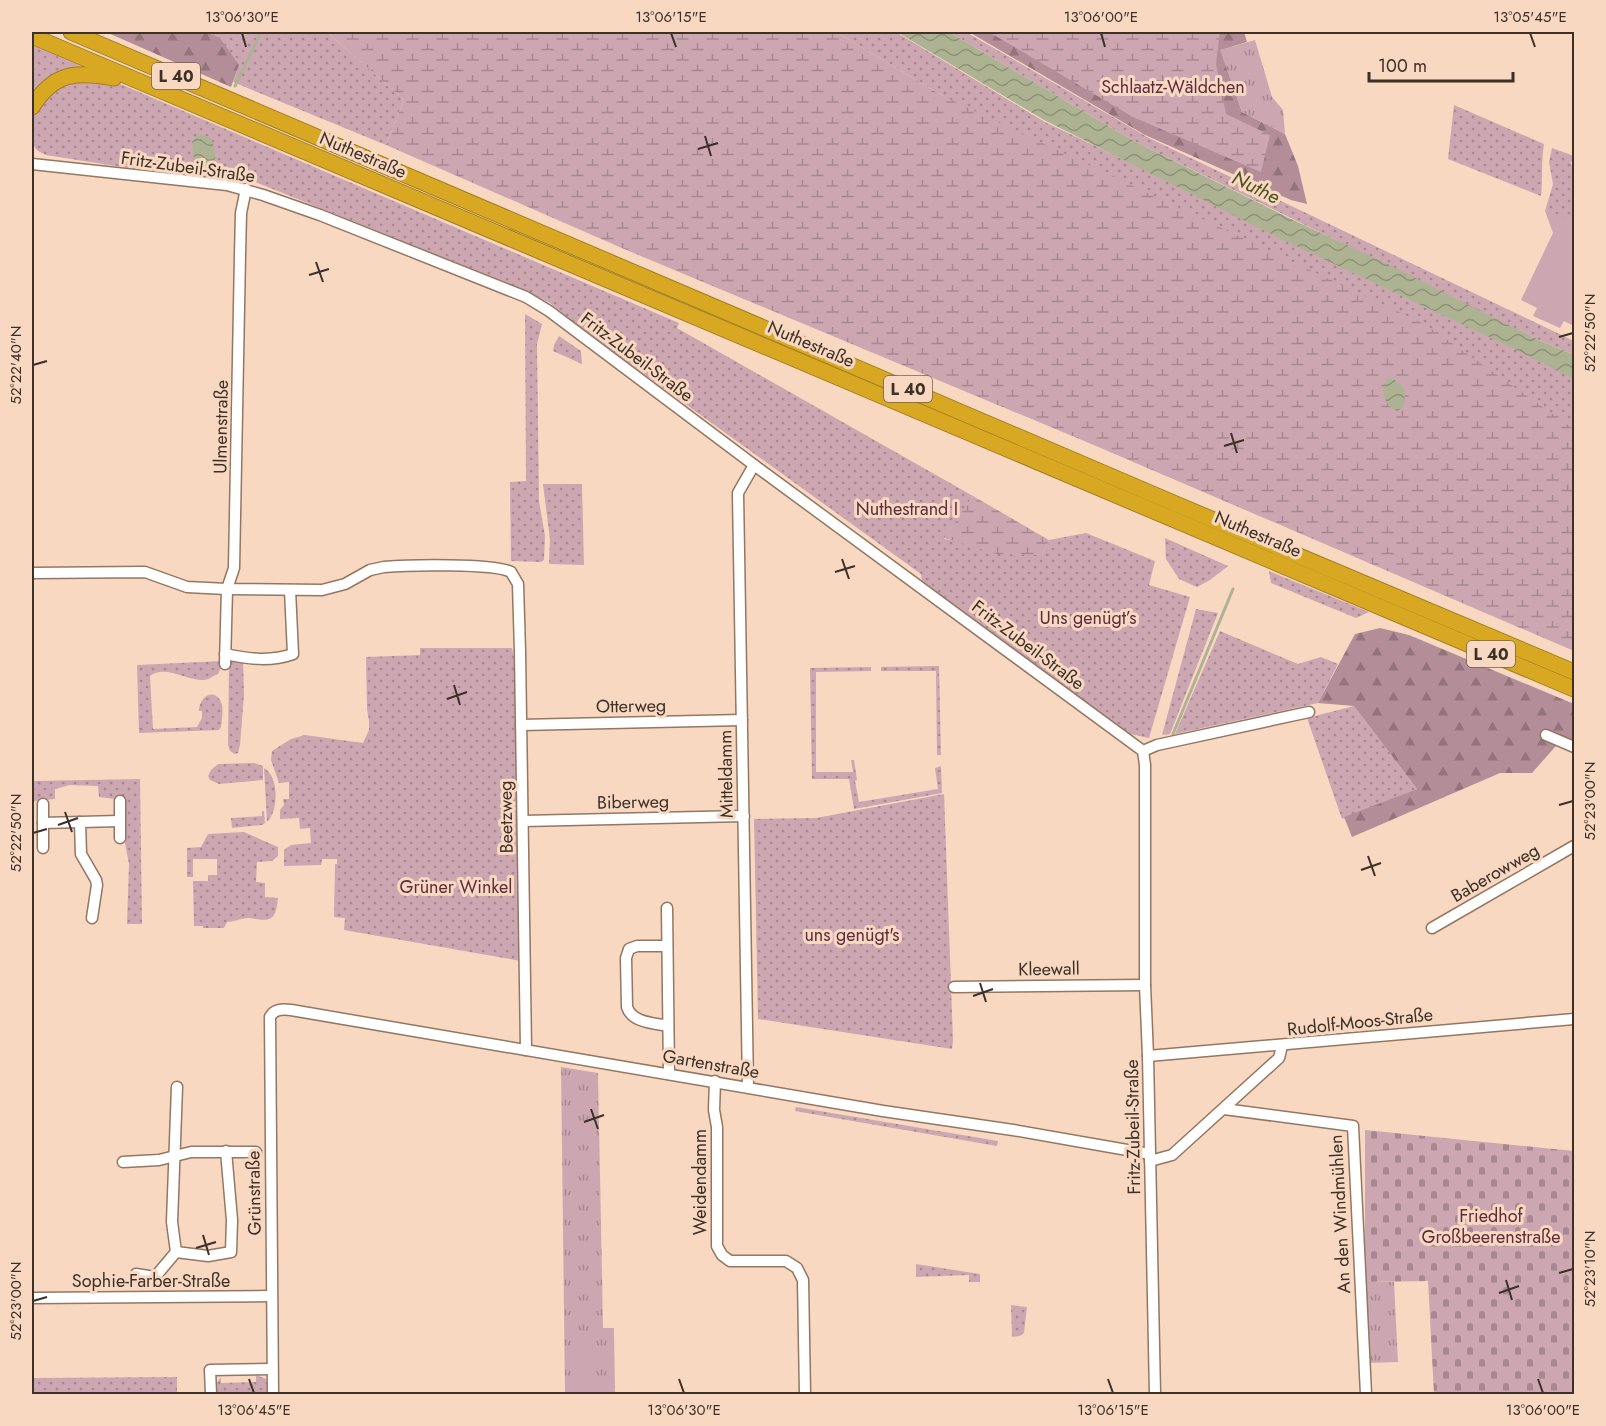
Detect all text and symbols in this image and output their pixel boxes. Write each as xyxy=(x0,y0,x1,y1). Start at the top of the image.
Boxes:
text: 13°06'30"E xyxy=(205,6,279,28)
text: 13°06'15"E xyxy=(635,6,707,28)
text: 13°06'00"E xyxy=(1064,6,1138,28)
text: 13°05'45"E xyxy=(1493,6,1567,28)
scale bar xyxy=(1369,45,1513,83)
text: 100 m xyxy=(1378,53,1427,79)
road number: L 40 xyxy=(152,63,200,89)
park label: Schlaatz-Wäldchen xyxy=(1101,74,1245,100)
street label: Nuthestraße xyxy=(315,125,411,185)
street label: Fritz-Zubeil-Straße xyxy=(119,145,257,189)
water label: Nuthe xyxy=(1227,163,1285,211)
text: 52°22'50"N xyxy=(1579,294,1601,372)
street label: Fritz-Zubeil-Straße xyxy=(575,306,699,408)
street label: Nuthestraße xyxy=(763,314,859,374)
text: 52°22'40"N xyxy=(5,326,27,404)
road number: L 40 xyxy=(884,376,932,402)
street label: Ulmenstraße xyxy=(207,380,235,474)
park label: Nuthestrand I xyxy=(856,496,958,522)
street label: Nuthestraße xyxy=(1210,504,1306,564)
street label: Fritz-Zubeil-Straße xyxy=(966,594,1090,696)
park label: Uns genügt’s xyxy=(1040,605,1136,631)
road number: L 40 xyxy=(1467,641,1515,667)
street label: Otterweg xyxy=(596,692,666,720)
street label: Mitteldamm xyxy=(712,730,740,818)
text: 52°23'00"N xyxy=(1579,762,1601,840)
street label: Beetzweg xyxy=(492,780,520,854)
street label: Biberweg xyxy=(597,788,669,816)
text: 52°22'50"N xyxy=(5,794,27,872)
street label: Baberowweg xyxy=(1446,837,1544,909)
park label: Grüner Winkel xyxy=(400,874,512,900)
park label: uns genügt's xyxy=(804,922,900,948)
street label: Kleewall xyxy=(1018,955,1080,983)
street label: Rudolf-Moos-Straße xyxy=(1286,1001,1434,1043)
street label: Gartenstraße xyxy=(661,1043,761,1085)
street label: Fritz-Zubeil-Straße xyxy=(1119,1059,1147,1195)
street label: Weidendamm xyxy=(687,1129,713,1235)
street label: An den Windmühlen xyxy=(1323,1134,1357,1294)
street label: Grünstraße xyxy=(240,1150,268,1236)
park label: Friedhof Großbeerenstraße xyxy=(1421,1203,1561,1250)
text: 52°23'10"N xyxy=(1579,1231,1601,1307)
text: 52°23'00"N xyxy=(5,1262,27,1340)
street label: Sophie-Farber-Straße xyxy=(72,1268,230,1294)
text: 13°06'45"E xyxy=(217,1399,291,1421)
text: 13°06'30"E xyxy=(647,1399,721,1421)
text: 13°06'15"E xyxy=(1077,1399,1149,1421)
text: 13°06'00"E xyxy=(1506,1399,1580,1421)

